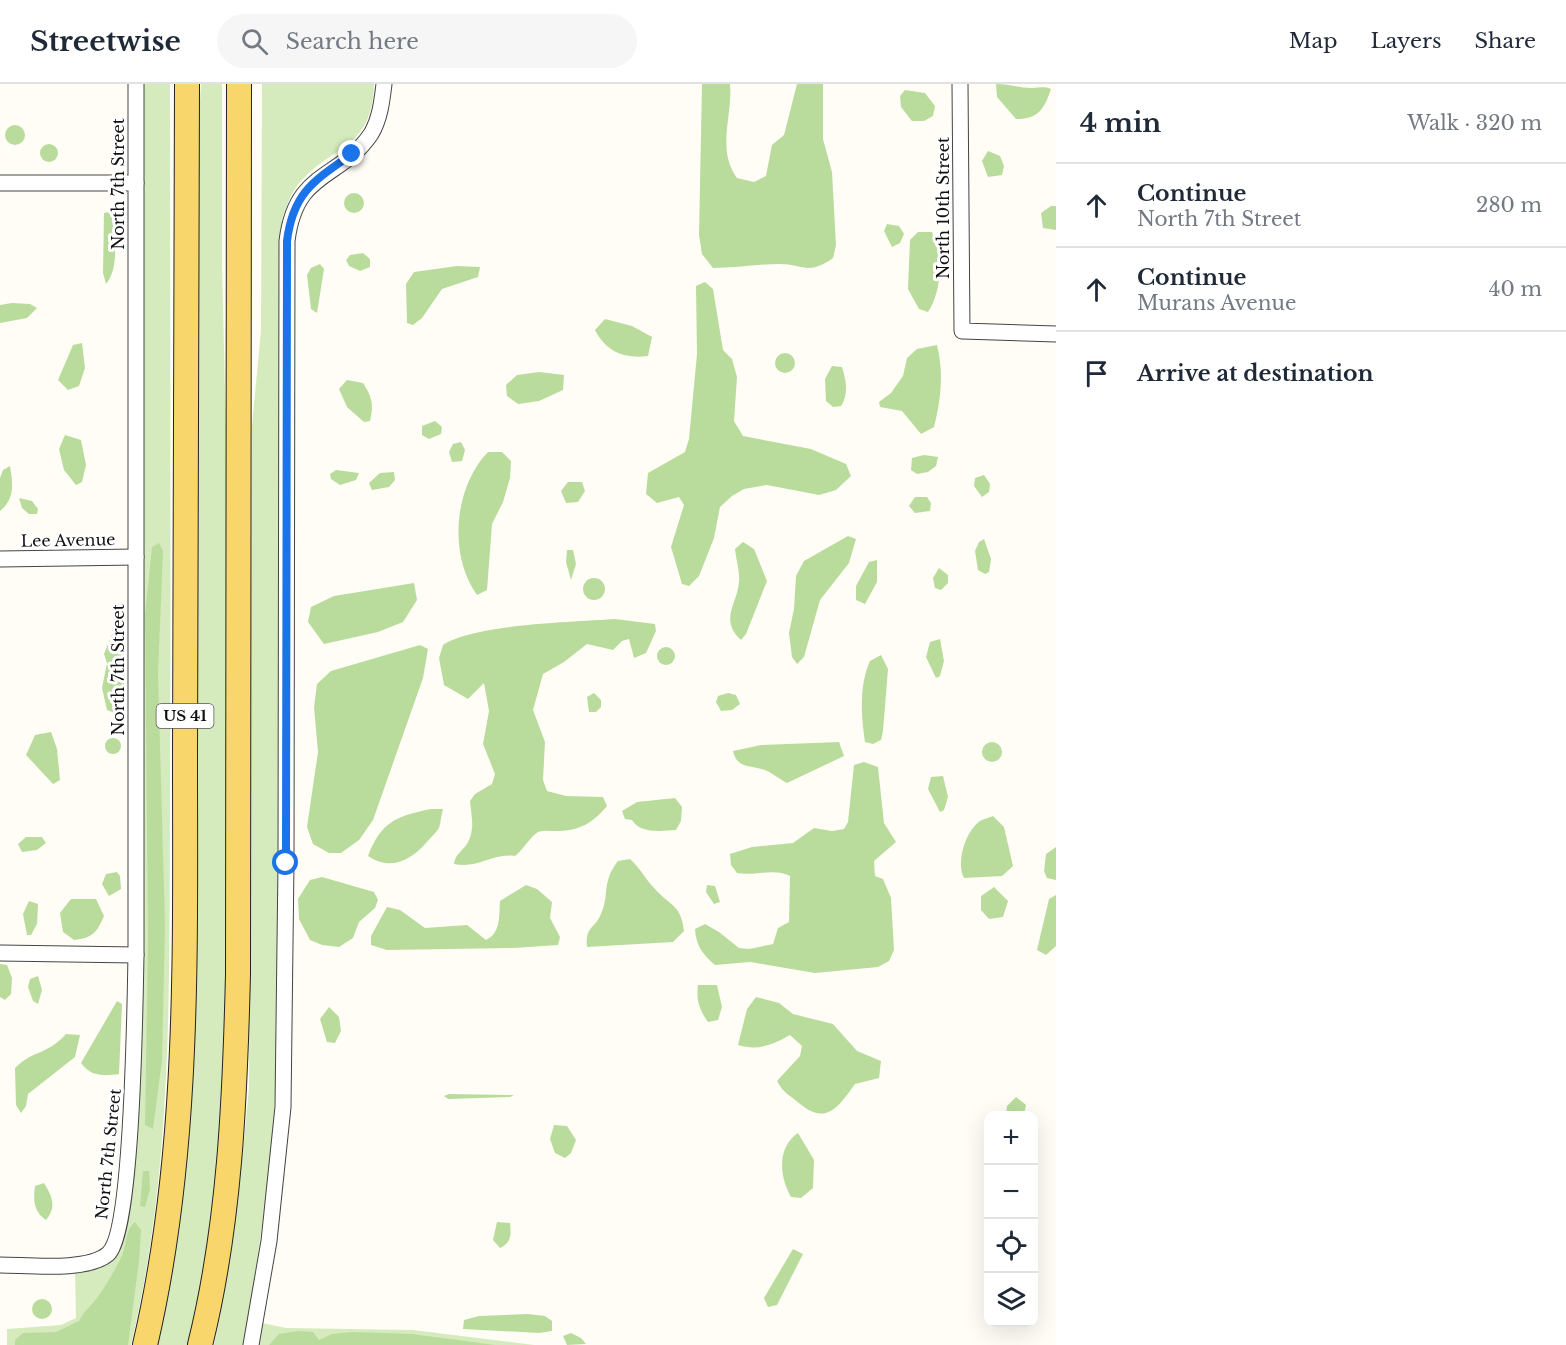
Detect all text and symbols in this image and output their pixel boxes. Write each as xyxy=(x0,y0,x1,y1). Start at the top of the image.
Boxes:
search box xyxy=(217,14,637,68)
text: Streetwise xyxy=(30,24,181,59)
icon: search xyxy=(238,25,271,58)
text: Search here xyxy=(286,28,419,55)
text: Map xyxy=(1289,28,1338,54)
text: Layers xyxy=(1371,28,1442,54)
text: Share xyxy=(1475,28,1536,54)
text: 4 min xyxy=(1080,107,1161,139)
text: Walk · 320 m xyxy=(1407,111,1542,135)
street label: North 7th Street xyxy=(108,118,128,250)
street label: North 10th Street xyxy=(933,137,953,279)
route end xyxy=(338,140,364,166)
text: Continue xyxy=(1137,180,1246,207)
icon: ahead xyxy=(1080,189,1113,222)
text: 280 m xyxy=(1476,193,1542,217)
text: North 7th Street xyxy=(1137,207,1301,231)
text: Continue xyxy=(1137,264,1246,291)
icon: ahead xyxy=(1080,273,1113,306)
text: 40 m xyxy=(1489,277,1542,301)
text: Murans Avenue xyxy=(1137,291,1296,315)
icon: arrive xyxy=(1080,357,1113,390)
text: Arrive at destination xyxy=(1137,360,1374,387)
street label: Lee Avenue xyxy=(20,529,116,551)
street label: North 7th Street xyxy=(108,604,128,736)
road number: US 41 xyxy=(156,704,213,728)
route start xyxy=(272,849,298,875)
street label: North 7th Street xyxy=(91,1088,125,1220)
map controls xyxy=(984,1111,1038,1327)
button: + xyxy=(984,1111,1038,1165)
button: − xyxy=(984,1165,1038,1219)
button: locate xyxy=(984,1219,1038,1273)
button: layers xyxy=(984,1273,1038,1327)

